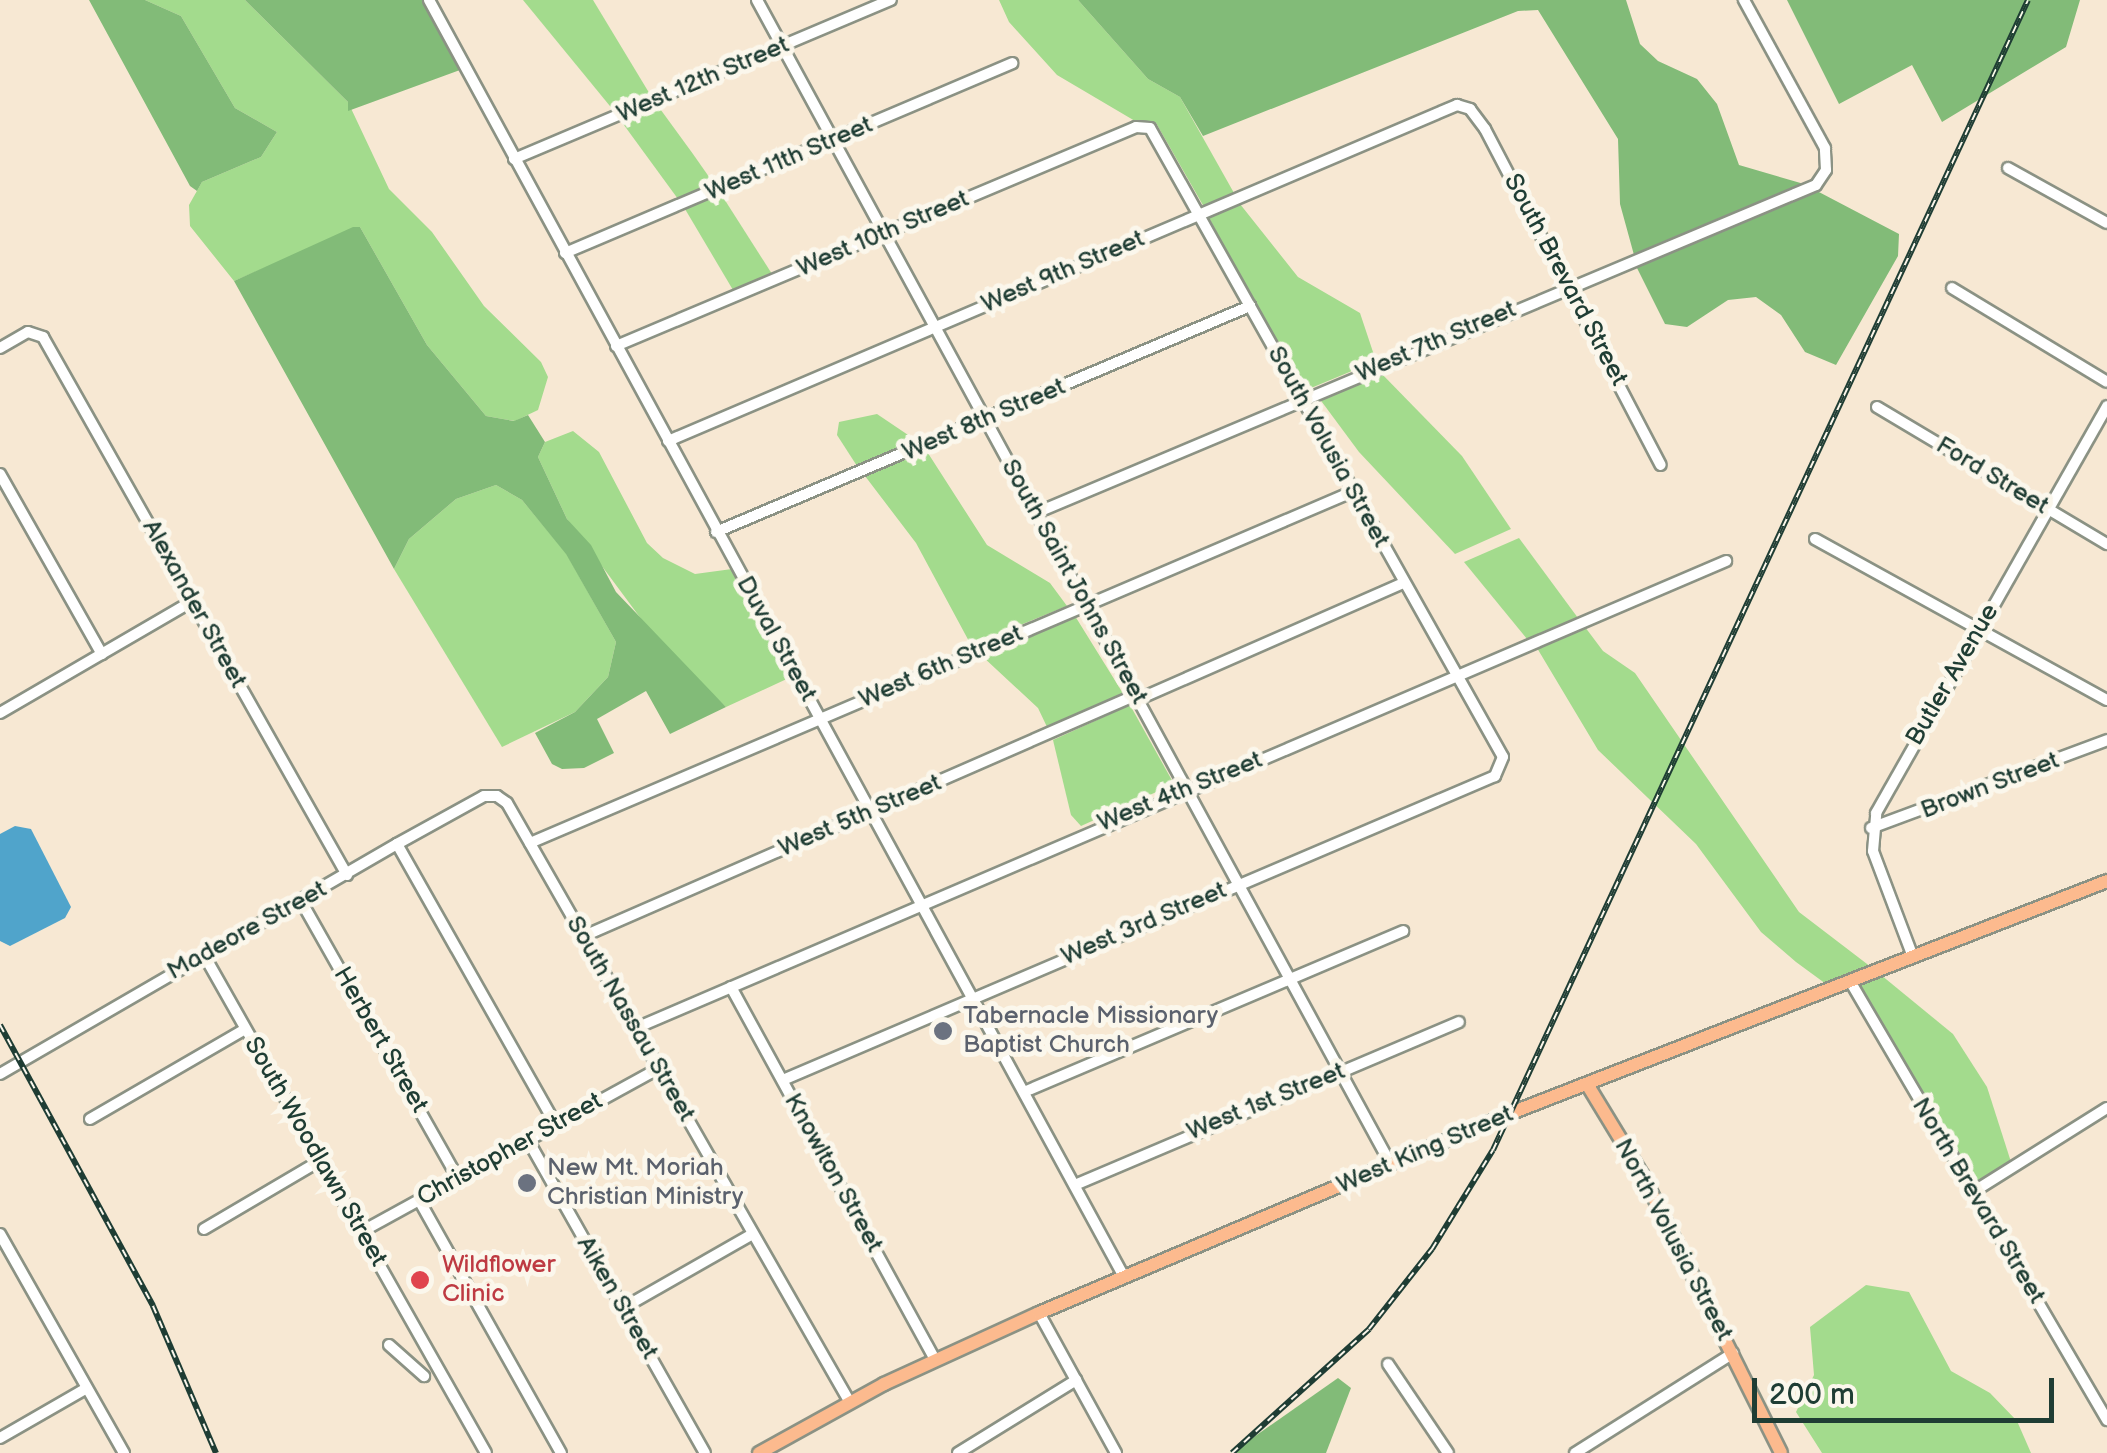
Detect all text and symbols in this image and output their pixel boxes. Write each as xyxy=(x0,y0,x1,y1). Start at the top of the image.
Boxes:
street label: West 12th Street xyxy=(612,30,794,130)
street label: West 11th Street xyxy=(701,110,877,208)
street label: South Brevard Street xyxy=(1496,169,1634,391)
street label: West 10th Street xyxy=(792,184,974,284)
street label: West 9th Street xyxy=(977,224,1149,320)
street label: West 7th Street xyxy=(1351,295,1521,389)
street label: South Volusia Street xyxy=(1260,341,1396,553)
street label: West 8th Street xyxy=(898,372,1070,468)
street label: Ford Street xyxy=(1930,431,2054,521)
street label: South Saint Johns Street xyxy=(994,453,1154,711)
street label: Alexander Street xyxy=(135,515,253,693)
street label: Duval Street xyxy=(729,571,823,707)
street label: Butler Avenue xyxy=(1900,599,2006,751)
street label: West 6th Street xyxy=(855,619,1027,715)
street label: West 4th Street xyxy=(1093,745,1267,839)
street label: Brown Street xyxy=(1916,746,2064,826)
street label: West 5th Street xyxy=(774,768,946,864)
street label: Madeore Street xyxy=(162,875,332,987)
street label: West 3rd Street xyxy=(1057,876,1231,972)
street label: South Nassau Street xyxy=(559,911,701,1127)
street label: Herbert Street xyxy=(326,962,434,1118)
place label: Tabernacle Missionary Baptist Church xyxy=(963,1002,1218,1061)
marker: Tabernacle Missionary Baptist Church xyxy=(932,1020,954,1042)
street label: South Woodlawn Street xyxy=(237,1031,393,1273)
street label: West 1st Street xyxy=(1182,1057,1350,1147)
street label: Christopher Street xyxy=(412,1087,608,1213)
street label: Knowlton Street xyxy=(777,1088,889,1258)
street label: North Brevard Street xyxy=(1905,1093,2051,1309)
street label: West King Street xyxy=(1332,1099,1518,1201)
street label: North Volusia Street xyxy=(1607,1133,1739,1347)
place label: New Mt. Moriah Christian Ministry xyxy=(547,1154,743,1213)
marker: New Mt. Moriah Christian Ministry xyxy=(516,1172,538,1194)
street label: Aiken Street xyxy=(570,1231,664,1365)
place label: Wildflower Clinic xyxy=(442,1251,555,1310)
marker: Wildflower Clinic xyxy=(407,1267,433,1293)
scale bar xyxy=(1757,1358,2060,1420)
text: 200 m xyxy=(1769,1377,1855,1413)

